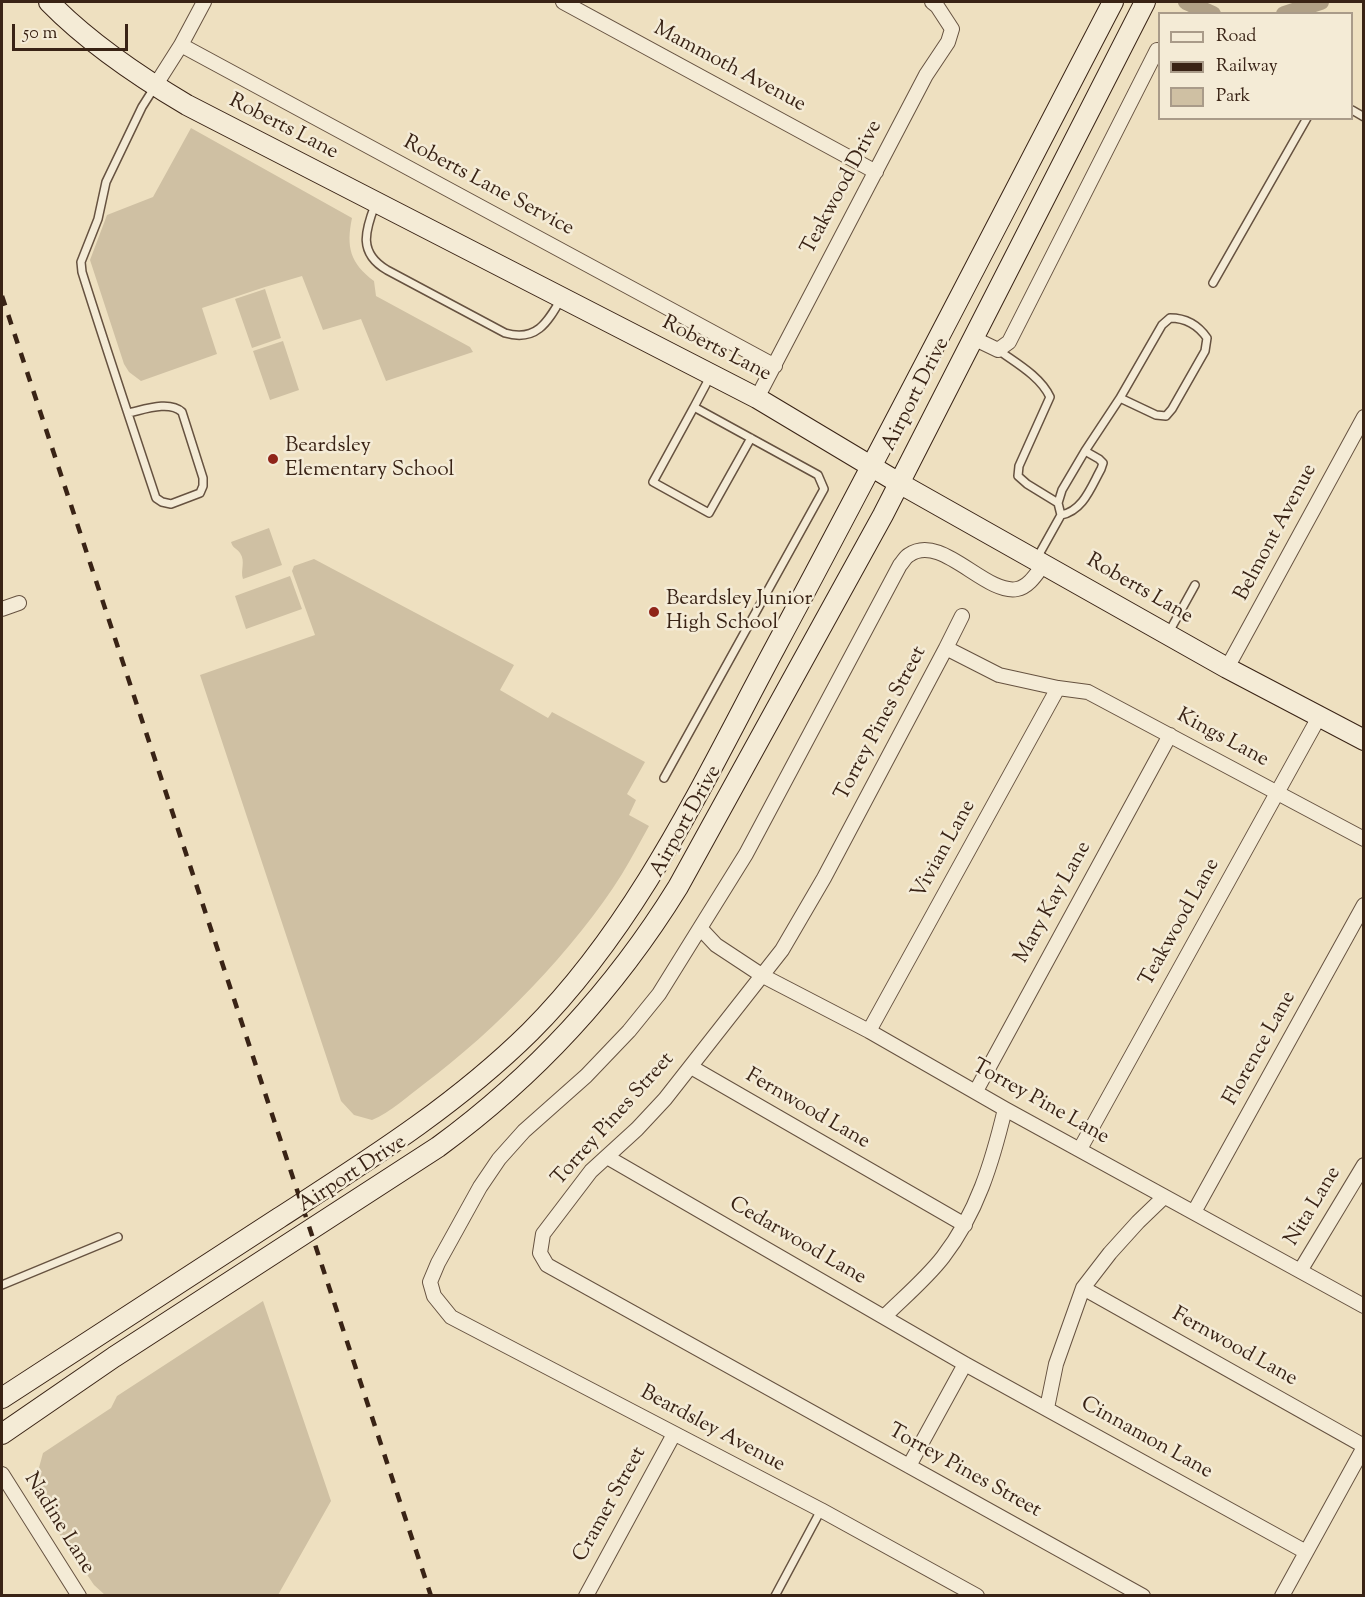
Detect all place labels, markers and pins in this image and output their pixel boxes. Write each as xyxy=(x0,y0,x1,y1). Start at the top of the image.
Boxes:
place label: Beardsley Elementary School xyxy=(285,434,454,484)
marker: Beardsley Elementary School xyxy=(266,452,280,466)
place label: Beardsley Junior High School xyxy=(666,587,812,637)
marker: Beardsley Junior High School xyxy=(647,605,661,619)

